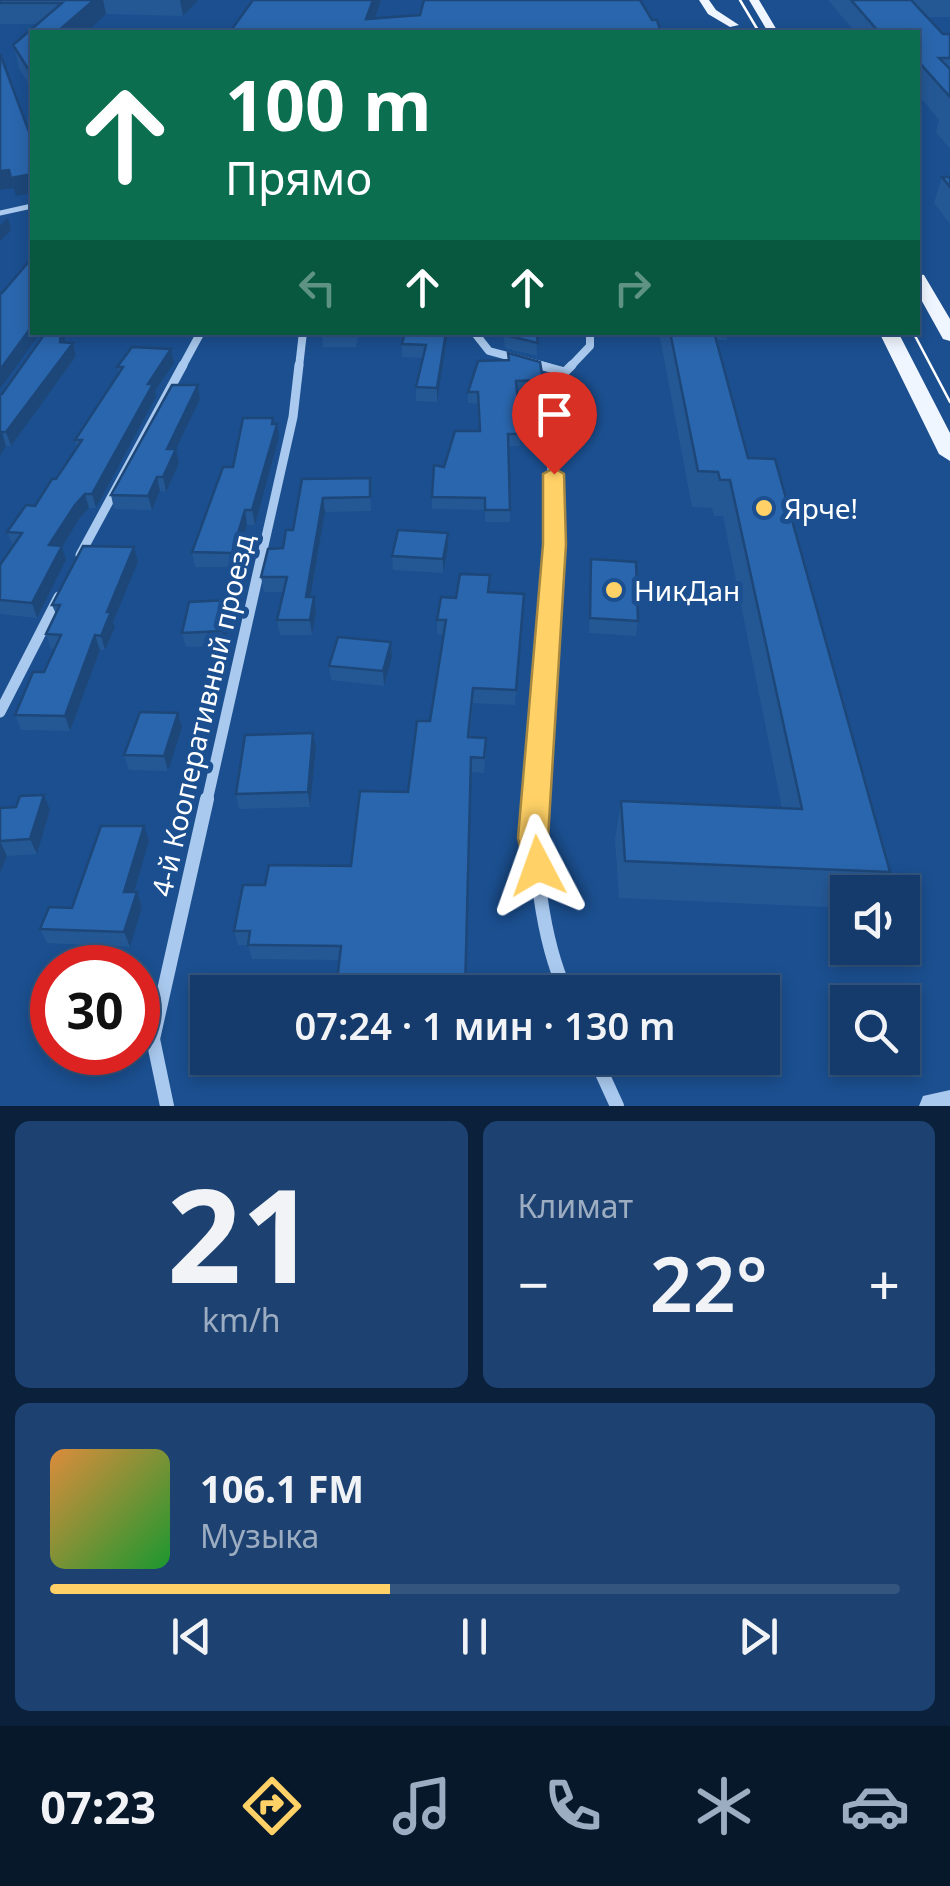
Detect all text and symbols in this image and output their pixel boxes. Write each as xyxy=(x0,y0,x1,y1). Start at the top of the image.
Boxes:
text: 100 m xyxy=(225,56,432,152)
icon: ahead xyxy=(60,70,190,200)
text: Прямо xyxy=(225,147,372,208)
icon: left xyxy=(290,260,345,315)
icon: ahead xyxy=(395,260,450,315)
icon: ahead xyxy=(500,260,555,315)
icon: right xyxy=(605,260,660,315)
pin xyxy=(512,372,597,475)
icon: arrive xyxy=(527,387,582,442)
place label: Ярче! xyxy=(784,489,858,527)
marker: Ярче! xyxy=(753,497,775,519)
street label: 4-й Кооперативный проезд xyxy=(142,530,262,900)
place label: НикДан xyxy=(634,571,740,609)
marker: НикДан xyxy=(603,579,625,601)
position arrow xyxy=(486,814,590,918)
map controls xyxy=(830,875,920,1075)
button: sound xyxy=(830,875,920,965)
speed limit sign: 30 xyxy=(30,945,160,1075)
button: search xyxy=(830,985,920,1075)
text: 07:24 · 1 мин · 130 m xyxy=(294,999,676,1051)
text: 21 xyxy=(167,1144,316,1321)
text: Климат xyxy=(518,1184,633,1227)
text: 22° xyxy=(650,1232,768,1334)
text: − xyxy=(518,1246,549,1321)
text: + xyxy=(869,1246,900,1321)
text: km/h xyxy=(202,1298,281,1341)
text: 106.1 FM xyxy=(200,1462,364,1514)
text: Музыка xyxy=(200,1514,319,1557)
icon: previous xyxy=(164,1609,219,1664)
icon: pause xyxy=(447,1609,502,1664)
icon: next xyxy=(731,1609,786,1664)
icon: directions xyxy=(237,1771,307,1841)
icon: music xyxy=(387,1771,457,1841)
icon: phone xyxy=(538,1771,608,1841)
icon: climate xyxy=(689,1771,759,1841)
icon: car xyxy=(840,1771,910,1841)
text: 07:23 xyxy=(40,1776,156,1837)

